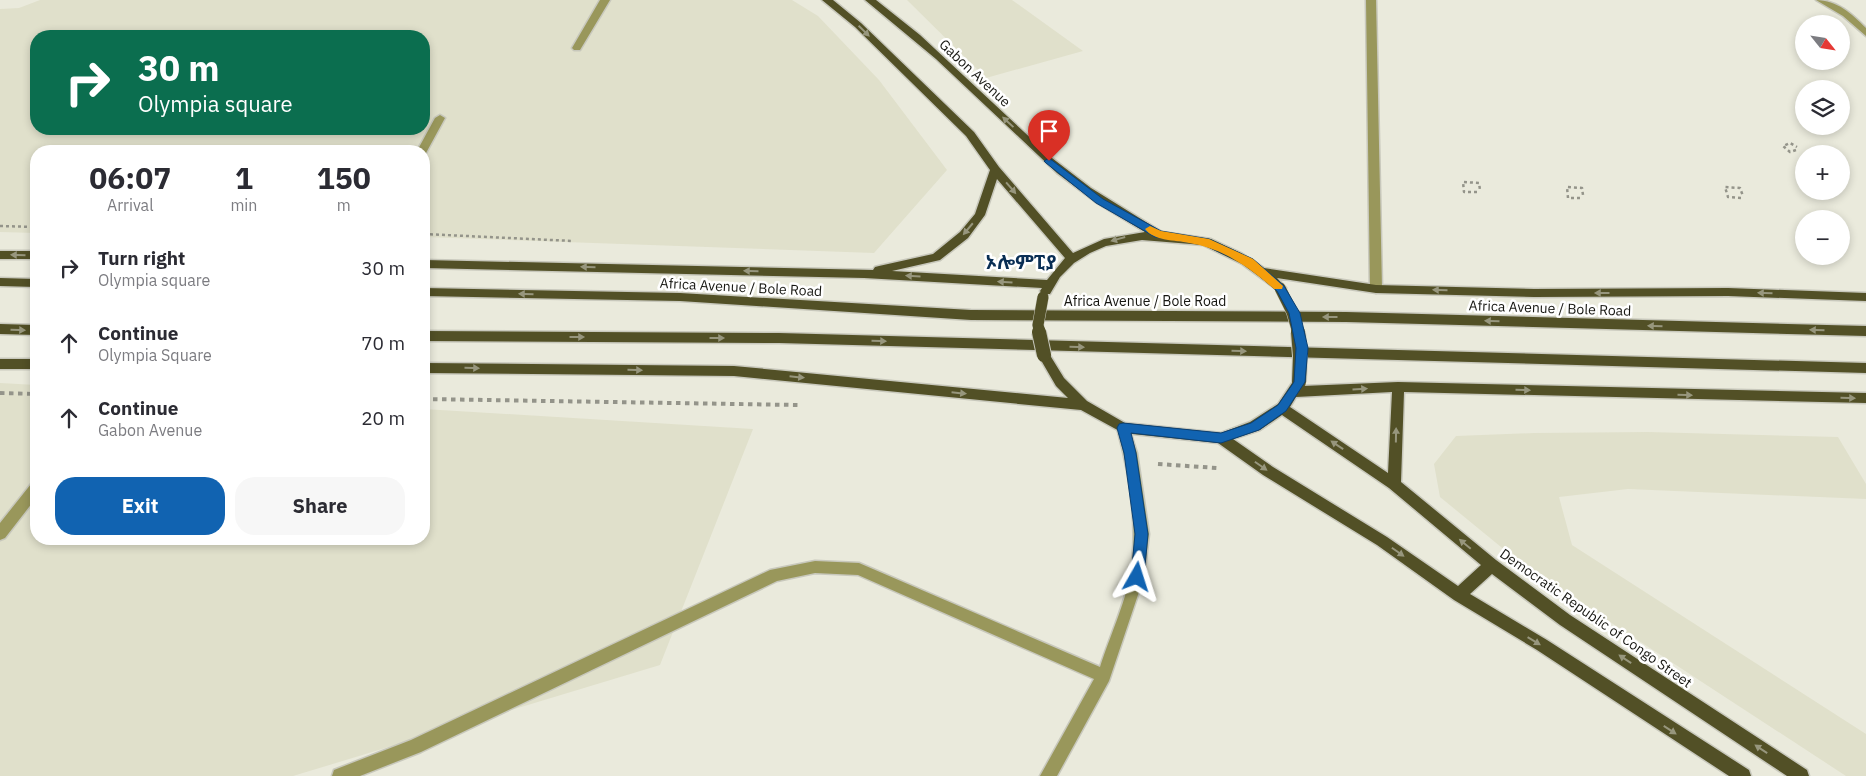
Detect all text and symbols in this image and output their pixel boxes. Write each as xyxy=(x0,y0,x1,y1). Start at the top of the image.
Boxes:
north arrow xyxy=(1795,15,1850,70)
map controls xyxy=(1795,15,1850,265)
one-way arrow xyxy=(858,25,870,37)
street label: Gabon Avenue xyxy=(936,35,1015,111)
text: 30 m xyxy=(138,45,220,91)
icon: right xyxy=(55,50,120,115)
button: layers xyxy=(1795,80,1850,135)
text: Olympia square xyxy=(138,89,293,118)
pin xyxy=(1028,110,1070,161)
one-way arrow xyxy=(1002,116,1014,128)
icon: arrive xyxy=(1035,117,1063,145)
button: + xyxy=(1795,145,1850,200)
text: 06:07 xyxy=(89,158,171,197)
text: 1 xyxy=(235,158,253,197)
text: 150 xyxy=(317,158,371,197)
one-way arrow xyxy=(1005,181,1017,193)
text: Arrival xyxy=(107,195,154,215)
text: min xyxy=(230,195,257,215)
text: m xyxy=(337,195,351,215)
button: − xyxy=(1795,210,1850,265)
one-way arrow xyxy=(962,223,974,235)
one-way arrow xyxy=(1111,235,1126,243)
text: Turn right xyxy=(98,246,185,270)
district label: ኦሎምፒያ xyxy=(986,250,1056,274)
one-way arrow xyxy=(10,251,26,259)
icon: right xyxy=(55,254,83,282)
text: 30 m xyxy=(361,256,405,280)
one-way arrow xyxy=(580,263,596,271)
one-way arrow xyxy=(743,267,759,275)
text: Olympia square xyxy=(98,270,210,290)
one-way arrow xyxy=(905,272,921,280)
street label: Africa Avenue / Bole Road xyxy=(659,274,823,300)
one-way arrow xyxy=(997,277,1013,285)
one-way arrow xyxy=(1432,286,1448,294)
one-way arrow xyxy=(1594,289,1610,297)
one-way arrow xyxy=(1757,289,1773,297)
one-way arrow xyxy=(518,290,534,298)
street label: Africa Avenue / Bole Road xyxy=(1064,292,1226,310)
street label: Africa Avenue / Bole Road xyxy=(1468,296,1632,320)
one-way arrow xyxy=(1322,313,1338,321)
one-way arrow xyxy=(1484,317,1500,325)
text: Continue xyxy=(98,321,178,345)
one-way arrow xyxy=(1647,321,1663,329)
one-way arrow xyxy=(10,326,26,334)
one-way arrow xyxy=(1809,326,1825,334)
icon: ahead xyxy=(55,329,83,357)
text: 70 m xyxy=(361,331,405,355)
one-way arrow xyxy=(570,333,586,341)
one-way arrow xyxy=(709,334,725,342)
one-way arrow xyxy=(872,337,888,345)
one-way arrow xyxy=(1069,343,1085,351)
text: Olympia Square xyxy=(98,345,212,365)
one-way arrow xyxy=(1231,348,1247,356)
one-way arrow xyxy=(465,364,481,372)
one-way arrow xyxy=(627,366,643,374)
one-way arrow xyxy=(789,373,805,381)
one-way arrow xyxy=(1353,384,1369,392)
one-way arrow xyxy=(1515,386,1531,394)
one-way arrow xyxy=(951,389,967,397)
one-way arrow xyxy=(1677,391,1693,399)
one-way arrow xyxy=(1840,394,1856,402)
text: Continue xyxy=(98,396,178,420)
icon: ahead xyxy=(55,404,83,432)
text: 20 m xyxy=(361,406,405,430)
text: Gabon Avenue xyxy=(98,420,202,440)
one-way arrow xyxy=(1392,427,1400,443)
one-way arrow xyxy=(1330,440,1343,450)
one-way arrow xyxy=(1254,461,1268,471)
button: Exit xyxy=(55,477,225,535)
button: Share xyxy=(235,477,405,535)
one-way arrow xyxy=(1459,538,1472,549)
street label: Democratic Republic of Congo Street xyxy=(1496,544,1696,692)
one-way arrow xyxy=(1391,547,1405,557)
position arrow xyxy=(1110,550,1162,602)
one-way arrow xyxy=(1528,636,1541,645)
one-way arrow xyxy=(1619,655,1632,664)
one-way arrow xyxy=(1664,725,1677,734)
one-way arrow xyxy=(1754,744,1768,754)

